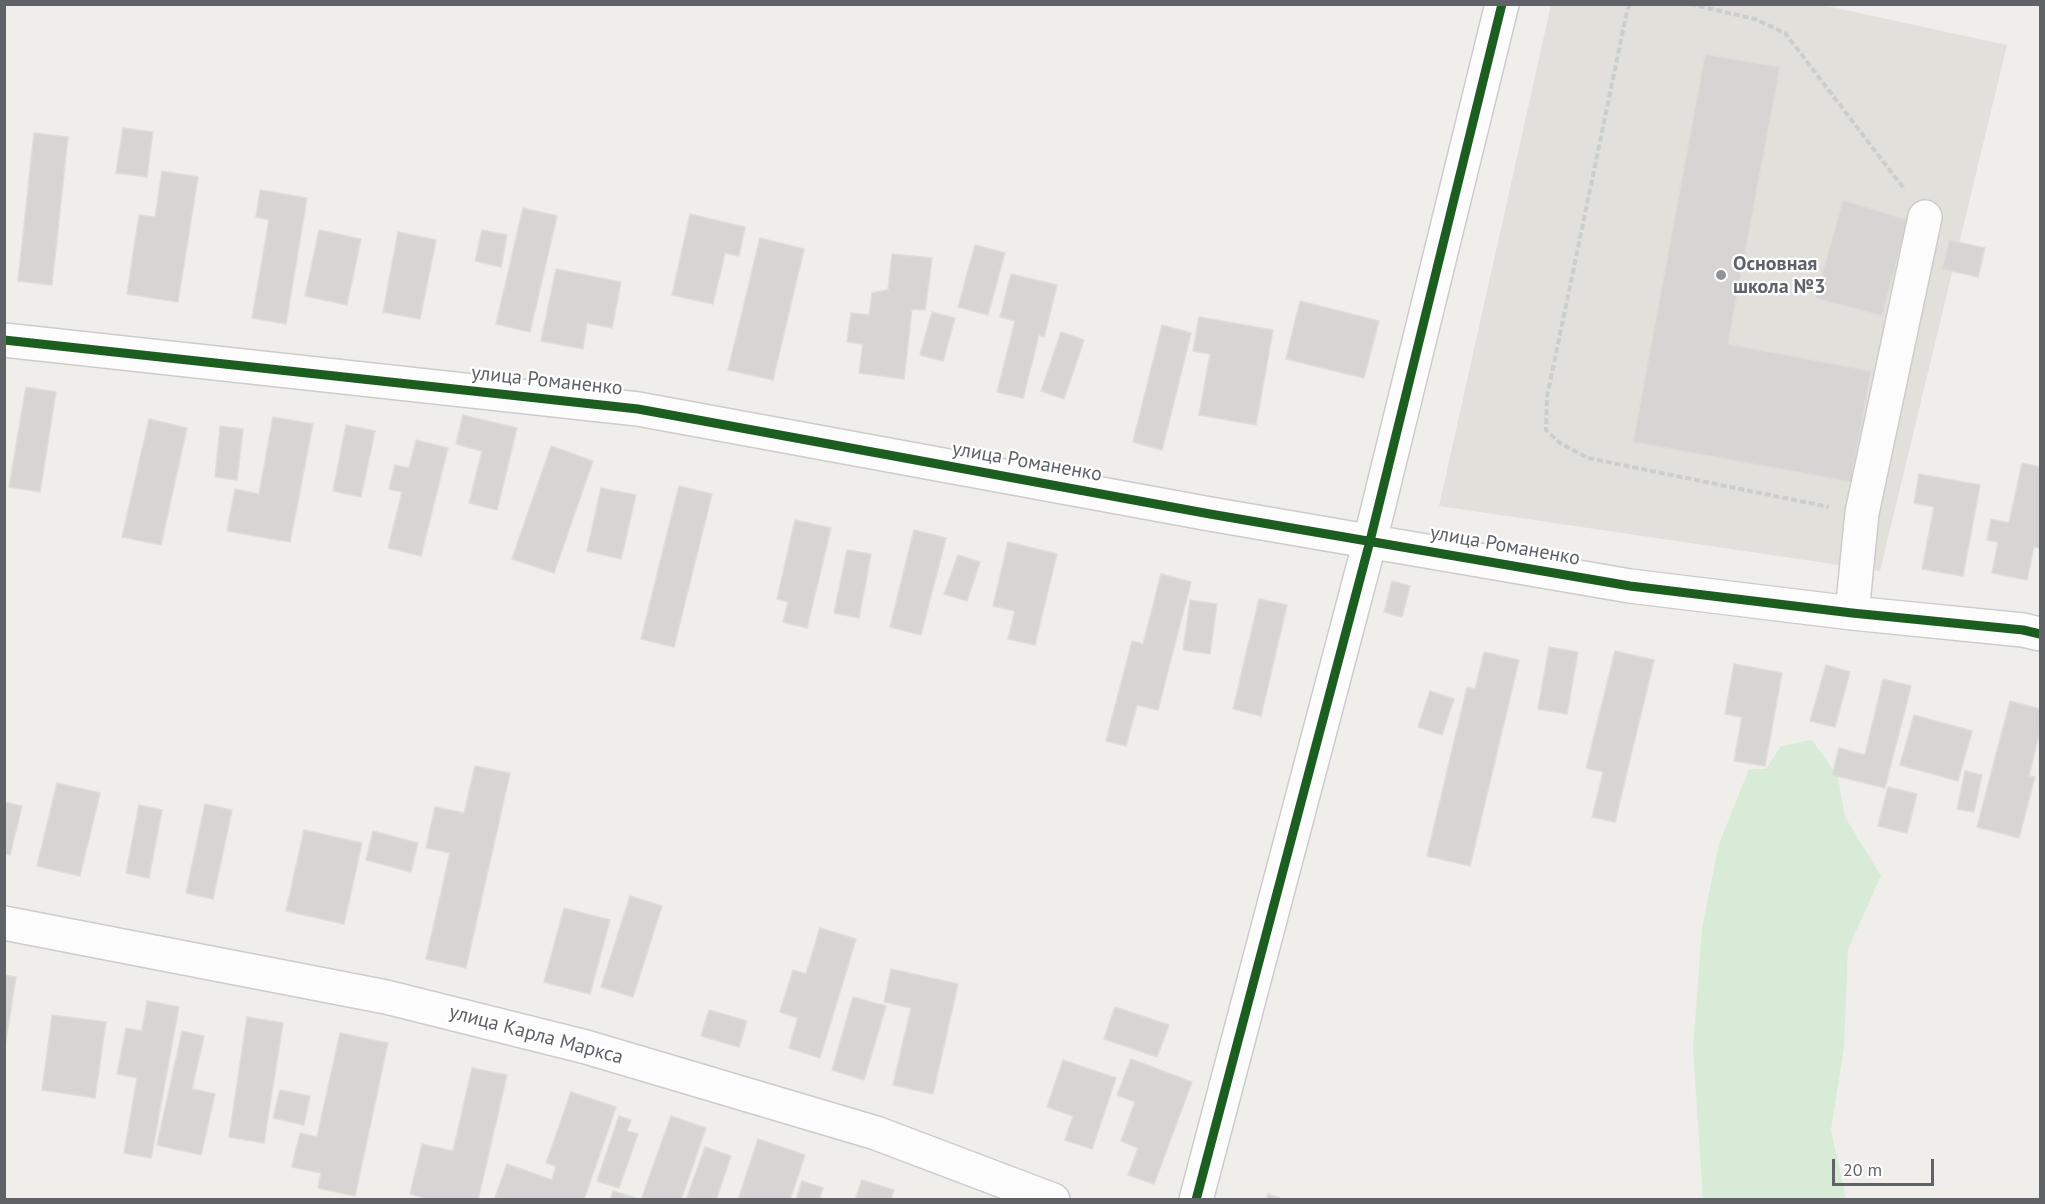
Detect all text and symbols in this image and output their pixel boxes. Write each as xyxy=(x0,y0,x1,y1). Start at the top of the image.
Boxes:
place label: Основная школа №3 xyxy=(1733,252,1825,299)
marker: Основная школа №3 xyxy=(1714,268,1728,282)
street label: улица Романенко xyxy=(470,361,624,401)
street label: улица Романенко xyxy=(950,437,1104,487)
street label: улица Романенко xyxy=(1428,521,1582,571)
street label: улица Карла Маркса xyxy=(446,1000,626,1070)
scale bar xyxy=(1835,1147,1937,1185)
text: 20 m xyxy=(1843,1158,1882,1181)

